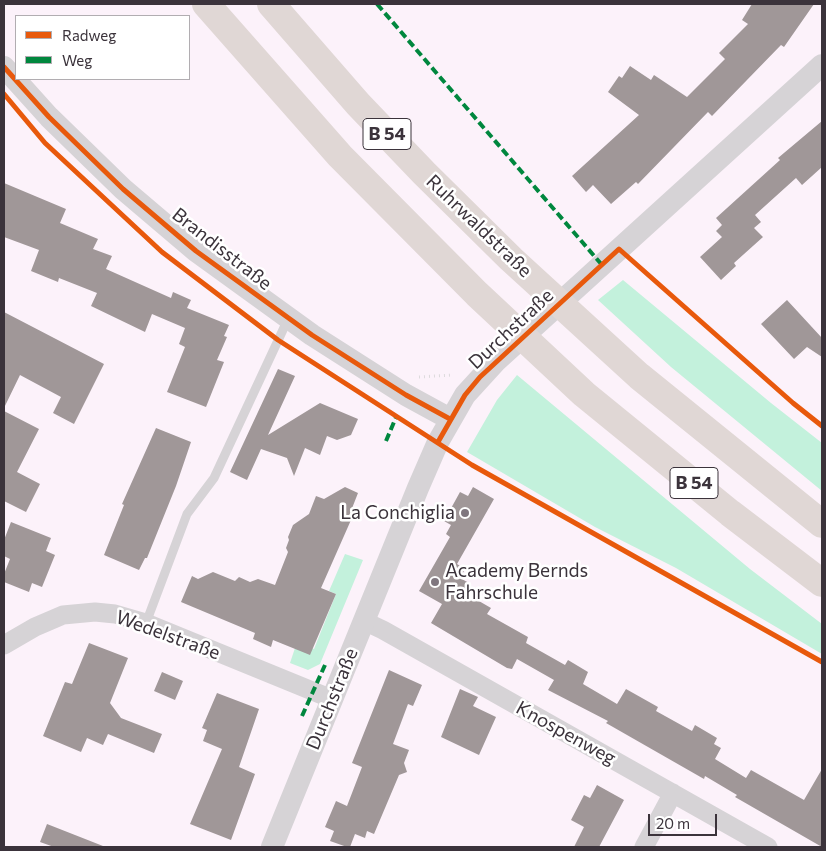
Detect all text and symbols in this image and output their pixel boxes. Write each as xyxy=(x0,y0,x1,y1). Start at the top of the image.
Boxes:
legend xyxy=(15,15,190,80)
text: Radweg xyxy=(62,26,116,44)
text: Weg xyxy=(62,51,92,69)
road number: B 54 xyxy=(363,118,411,150)
street label: Ruhrwaldstraße xyxy=(422,170,536,282)
street label: Brandisstraße xyxy=(168,203,276,295)
street label: Durchstraße xyxy=(464,284,558,374)
road number: B 54 xyxy=(670,468,718,498)
place label: La Conchiglia xyxy=(340,502,455,524)
marker: La Conchiglia xyxy=(459,507,471,519)
place label: Academy Bernds Fahrschule xyxy=(445,560,588,604)
marker: Academy Bernds Fahrschule xyxy=(429,576,441,588)
street label: Wedelstraße xyxy=(113,606,223,664)
street label: Durchstraße xyxy=(301,645,363,753)
street label: Knospenweg xyxy=(512,696,620,770)
scale bar xyxy=(651,804,720,836)
text: 20 m xyxy=(656,814,690,832)

